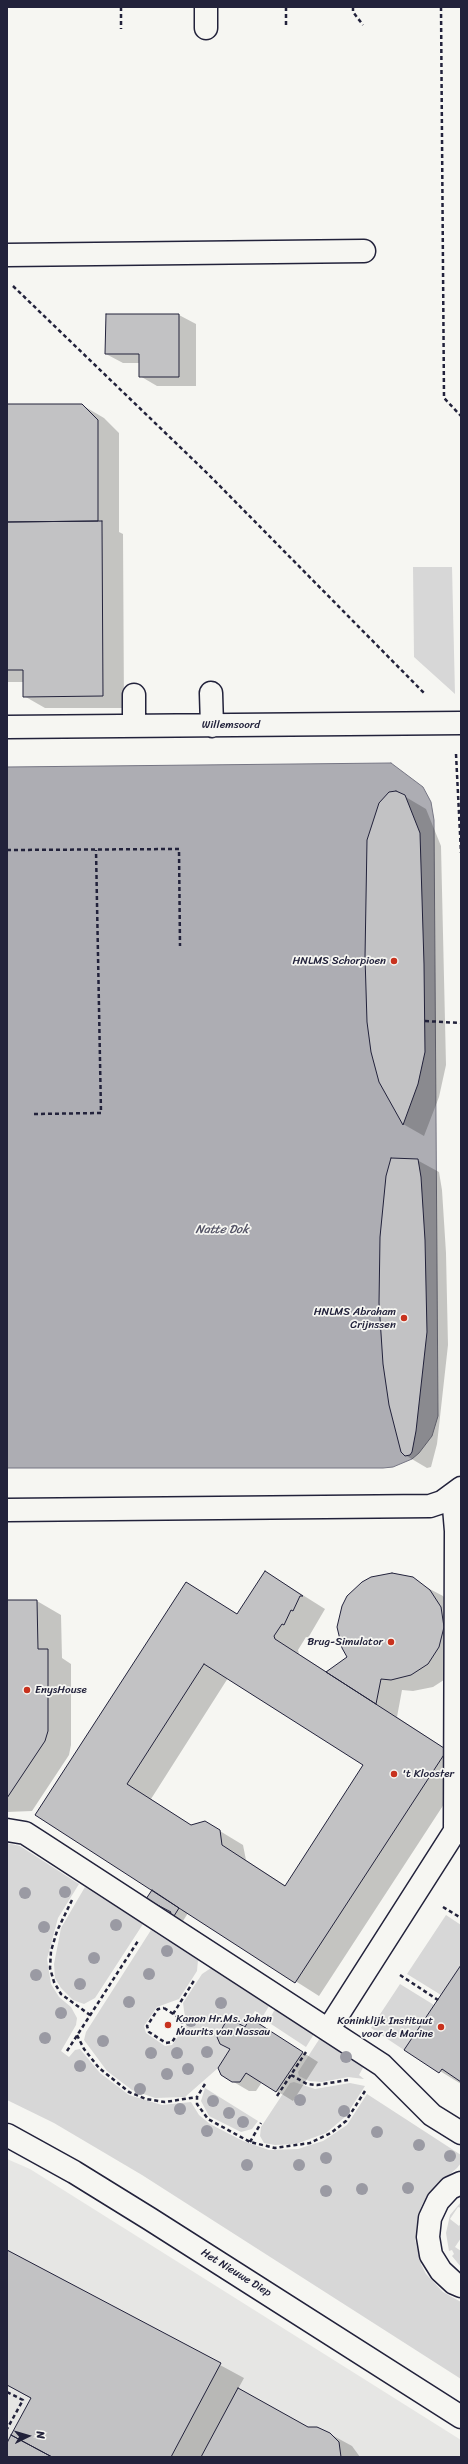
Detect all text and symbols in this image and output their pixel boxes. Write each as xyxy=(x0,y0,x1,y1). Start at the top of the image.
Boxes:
street label: Willemsoord xyxy=(202,718,260,732)
place label: HNLMS Schorpioen xyxy=(293,954,386,968)
marker: HNLMS Schorpioen xyxy=(389,956,399,966)
water label: Natte Dok xyxy=(195,1223,249,1237)
place label: HNLMS Abraham Crijnssen xyxy=(314,1305,396,1331)
marker: HNLMS Abraham Crijnssen xyxy=(399,1313,409,1323)
place label: Brug-Simulator xyxy=(307,1635,383,1649)
marker: Brug-Simulator xyxy=(386,1637,396,1647)
place label: EnysHouse xyxy=(35,1683,87,1697)
marker: EnysHouse xyxy=(22,1685,32,1695)
place label: 't Klooster xyxy=(402,1767,454,1781)
marker: 't Klooster xyxy=(389,1769,399,1779)
place label: Kanon Hr.Ms. Johan Maurits van Nassau xyxy=(176,2012,272,2038)
place label: Koninklijk Instituut voor de Marine xyxy=(337,2014,433,2040)
marker: Kanon Hr.Ms. Johan Maurits van Nassau xyxy=(163,2020,173,2030)
marker: Koninklijk Instituut voor de Marine xyxy=(436,2022,446,2032)
street label: Het Nieuwe Diep xyxy=(198,2246,274,2300)
north arrow xyxy=(8,2416,48,2456)
text: N xyxy=(31,2430,50,2440)

